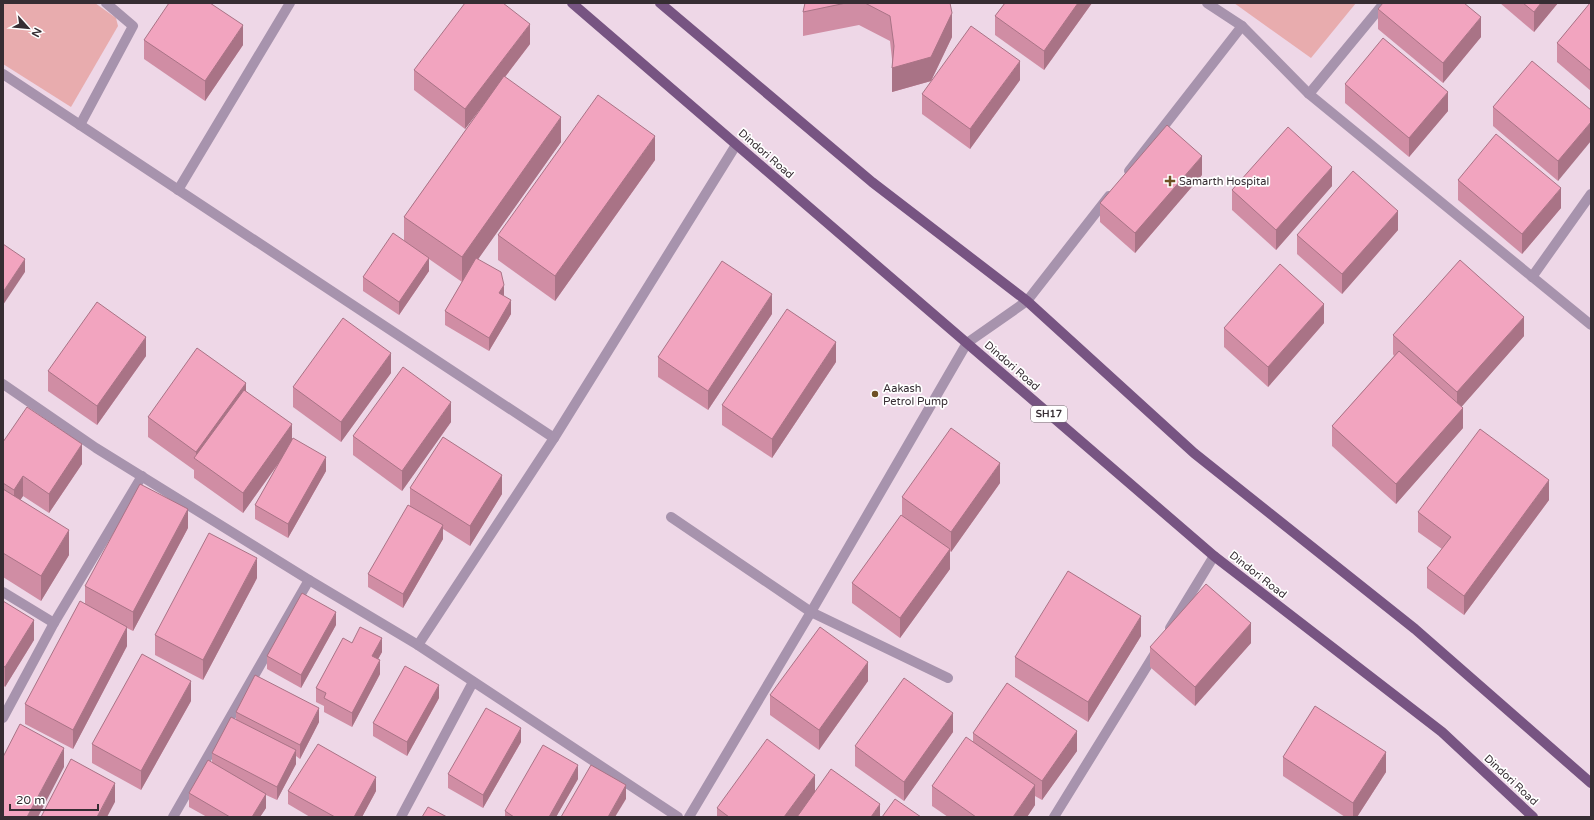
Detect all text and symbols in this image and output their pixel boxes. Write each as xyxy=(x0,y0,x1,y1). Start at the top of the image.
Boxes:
north arrow xyxy=(8,8,48,48)
text: N xyxy=(29,25,44,39)
street label: Dindori Road xyxy=(736,127,796,181)
marker: Samarth Hospital xyxy=(1164,175,1176,187)
place label: Samarth Hospital xyxy=(1179,175,1269,188)
street label: Dindori Road xyxy=(982,339,1042,393)
place label: Aakash Petrol Pump xyxy=(883,382,948,408)
marker: Aakash Petrol Pump xyxy=(870,389,880,399)
road number: SH17 xyxy=(1031,406,1067,422)
street label: Dindori Road xyxy=(1227,549,1289,601)
street label: Dindori Road xyxy=(1481,752,1541,808)
scale bar xyxy=(10,786,98,812)
text: 20 m xyxy=(16,793,45,807)

